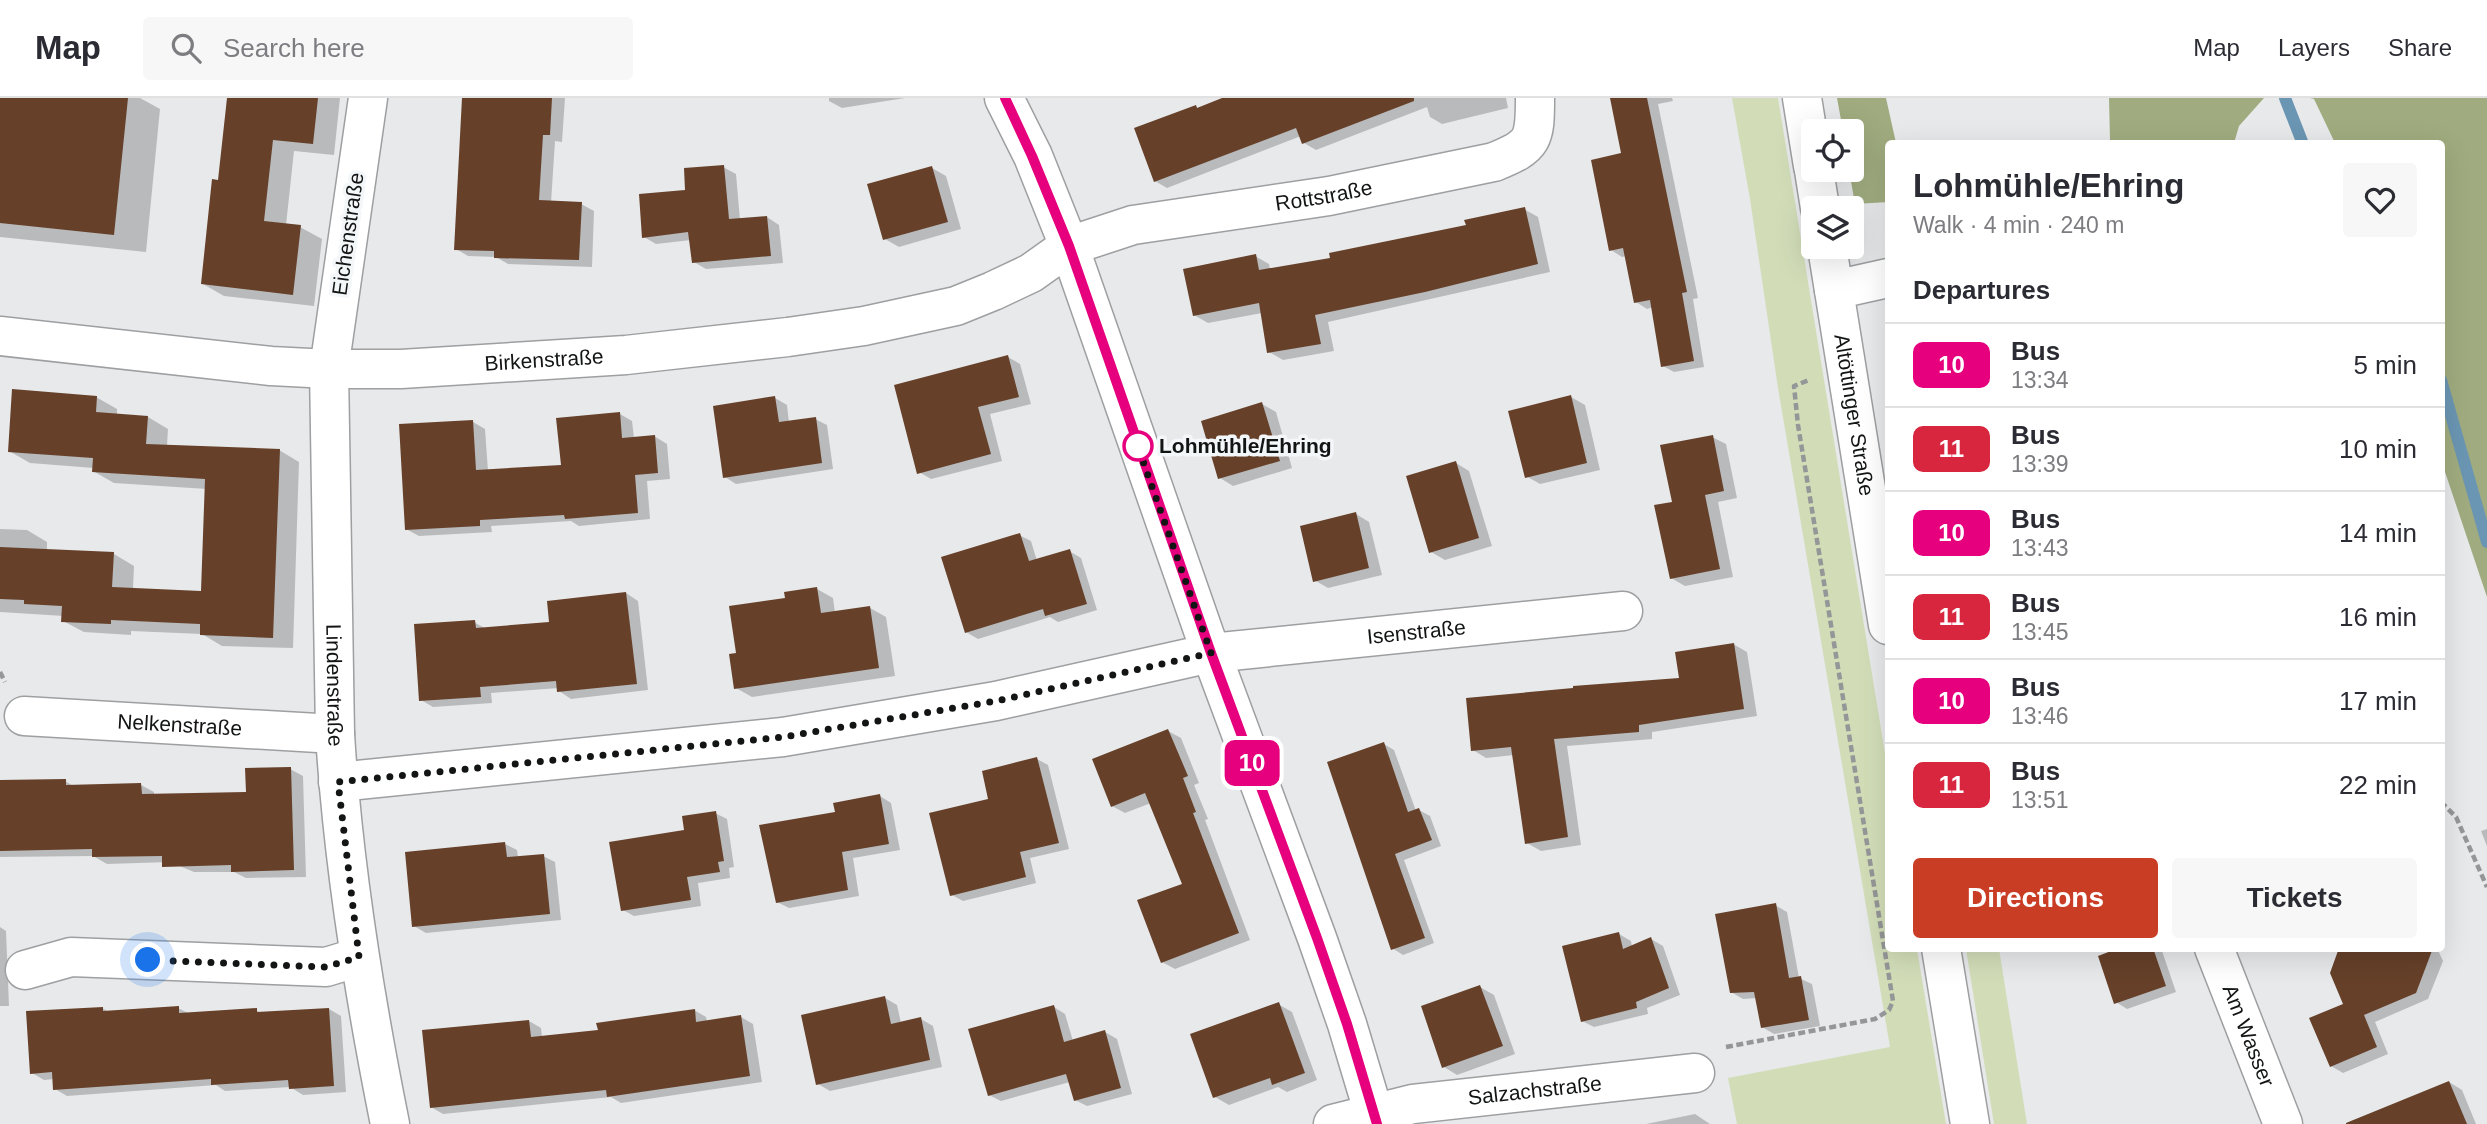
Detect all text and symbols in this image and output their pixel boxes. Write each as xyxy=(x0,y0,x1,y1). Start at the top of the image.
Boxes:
search box xyxy=(143,17,633,80)
text: Map xyxy=(35,29,101,66)
icon: search xyxy=(167,29,205,67)
text: Search here xyxy=(223,33,365,63)
text: Map xyxy=(2193,34,2240,61)
text: Layers xyxy=(2278,34,2350,61)
text: Share xyxy=(2388,34,2452,61)
map controls xyxy=(1801,119,1864,259)
button: locate xyxy=(1801,119,1864,182)
button: heart xyxy=(2343,163,2417,237)
text: Lohmühle/Ehring xyxy=(1913,167,2184,204)
street label: Eichenstraße xyxy=(328,171,368,297)
street label: Rottstraße xyxy=(1274,175,1374,215)
button: layers xyxy=(1801,196,1864,259)
text: Walk · 4 min · 240 m xyxy=(1913,212,2124,238)
text: Departures xyxy=(1913,275,2050,305)
street label: Altöttinger Straße xyxy=(1830,332,1879,497)
text: Bus xyxy=(2011,336,2060,366)
street label: Birkenstraße xyxy=(484,344,604,375)
text: 5 min xyxy=(2353,350,2417,380)
text: 10 xyxy=(1938,351,1965,378)
text: 13:34 xyxy=(2011,367,2069,393)
text: Bus xyxy=(2011,420,2060,450)
marker: Lohmühle/Ehring xyxy=(1123,431,1153,461)
place label: Lohmühle/Ehring xyxy=(1159,434,1332,457)
text: 10 min xyxy=(2339,434,2417,464)
text: 11 xyxy=(1939,435,1964,462)
text: 13:39 xyxy=(2011,451,2069,477)
text: Bus xyxy=(2011,504,2060,534)
text: 14 min xyxy=(2339,518,2417,548)
text: 10 xyxy=(1938,519,1965,546)
text: 13:43 xyxy=(2011,535,2069,561)
text: Bus xyxy=(2011,588,2060,618)
text: 16 min xyxy=(2339,602,2417,632)
text: 11 xyxy=(1939,603,1964,630)
street label: Isenstraße xyxy=(1366,615,1467,648)
text: 13:45 xyxy=(2011,619,2069,645)
street label: Lindenstraße xyxy=(322,624,348,747)
text: Bus xyxy=(2011,672,2060,702)
text: 17 min xyxy=(2339,686,2417,716)
text: 10 xyxy=(1938,687,1965,714)
text: 13:46 xyxy=(2011,703,2069,729)
street label: Nelkenstraße xyxy=(117,709,243,740)
line badge: 10 xyxy=(1220,740,1284,786)
text: 10 xyxy=(1239,749,1265,776)
text: Bus xyxy=(2011,756,2060,786)
text: 22 min xyxy=(2339,770,2417,800)
text: 11 xyxy=(1939,771,1964,798)
text: 13:51 xyxy=(2011,787,2069,813)
button: Directions xyxy=(1913,858,2158,938)
button: Tickets xyxy=(2172,858,2417,938)
your location xyxy=(130,942,165,977)
street label: Am Wasser xyxy=(2218,981,2279,1090)
street label: Salzachstraße xyxy=(1467,1071,1603,1109)

